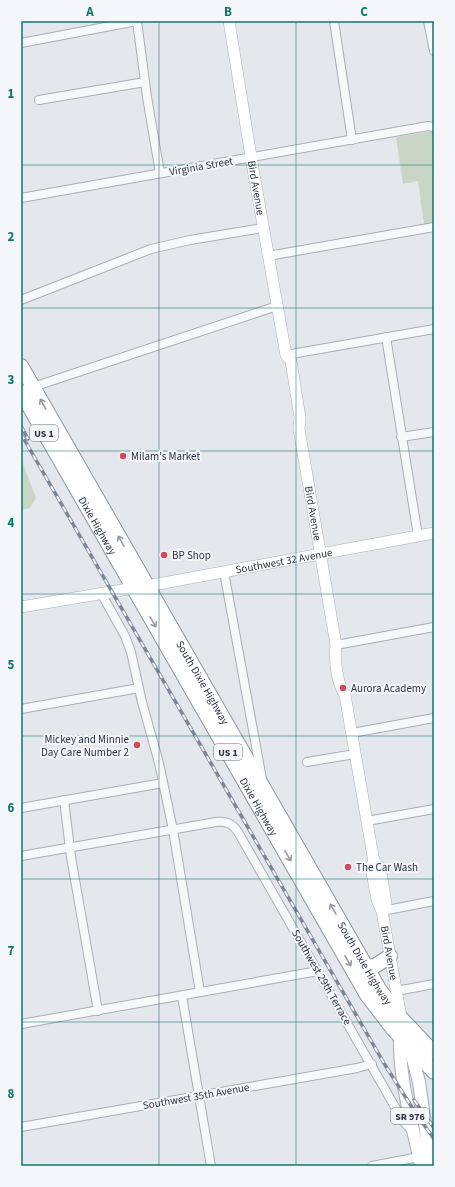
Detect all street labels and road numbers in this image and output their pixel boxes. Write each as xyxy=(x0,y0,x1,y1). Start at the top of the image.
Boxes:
street label: Virginia Street xyxy=(168,153,234,179)
street label: Bird Avenue xyxy=(244,159,268,217)
road number: US 1 xyxy=(30,425,58,441)
street label: Bird Avenue xyxy=(301,485,325,542)
street label: Dixie Highway xyxy=(75,494,120,558)
street label: Southwest 32 Avenue xyxy=(234,545,334,578)
street label: South Dixie Highway xyxy=(172,638,232,727)
road number: US 1 xyxy=(214,744,242,760)
street label: Dixie Highway xyxy=(236,775,281,839)
street label: South Dixie Highway xyxy=(334,919,395,1008)
street label: Bird Avenue xyxy=(377,924,401,982)
street label: Southwest 29th Terrace xyxy=(288,927,355,1028)
street label: Southwest 35th Avenue xyxy=(142,1080,251,1113)
road number: SR 976 xyxy=(391,1108,429,1124)

